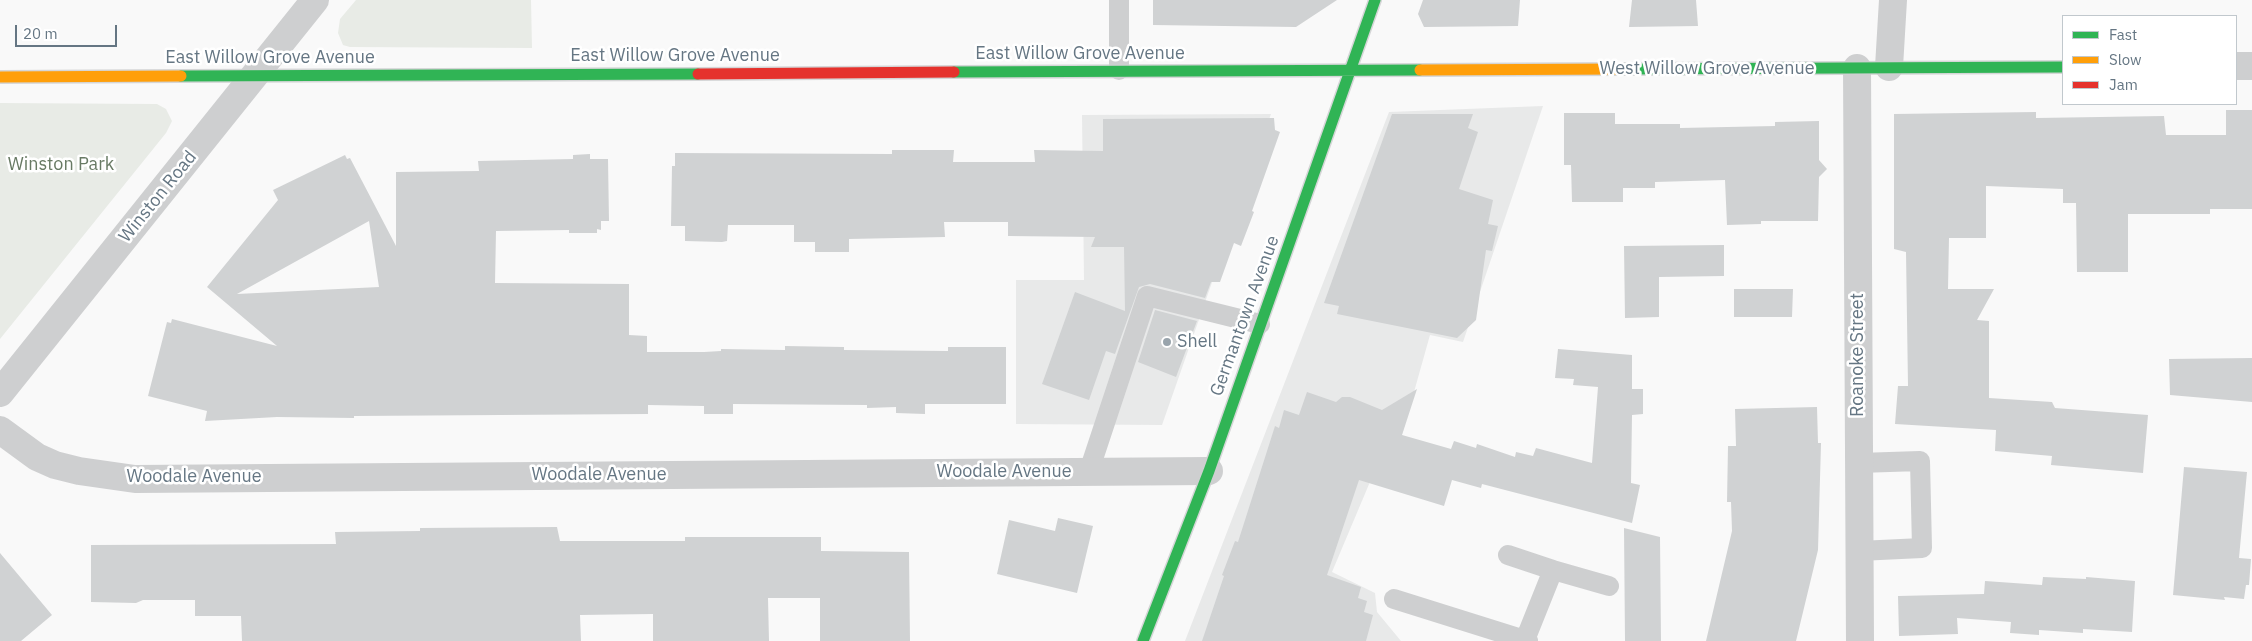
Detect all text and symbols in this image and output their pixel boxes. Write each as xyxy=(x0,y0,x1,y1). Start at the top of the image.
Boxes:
scale bar xyxy=(18,15,120,47)
legend xyxy=(2062,15,2237,105)
text: 20 m xyxy=(23,24,58,43)
text: Fast xyxy=(2109,25,2137,44)
street label: East Willow Grove Avenue xyxy=(975,43,1185,65)
street label: East Willow Grove Avenue xyxy=(570,45,780,67)
street label: East Willow Grove Avenue xyxy=(165,47,375,69)
text: Slow xyxy=(2109,50,2142,69)
street label: West Willow Grove Avenue xyxy=(1599,58,1815,80)
text: Jam xyxy=(2109,75,2138,94)
street label: Winston Road xyxy=(114,147,202,247)
park label: Winston Park xyxy=(8,154,114,176)
street label: Germantown Avenue xyxy=(1206,233,1284,399)
street label: Roanoke Street xyxy=(1847,293,1869,417)
place label: Shell xyxy=(1177,331,1217,353)
marker: Shell xyxy=(1161,336,1173,348)
street label: Woodale Avenue xyxy=(936,461,1072,483)
street label: Woodale Avenue xyxy=(531,464,667,486)
street label: Woodale Avenue xyxy=(126,466,262,488)

